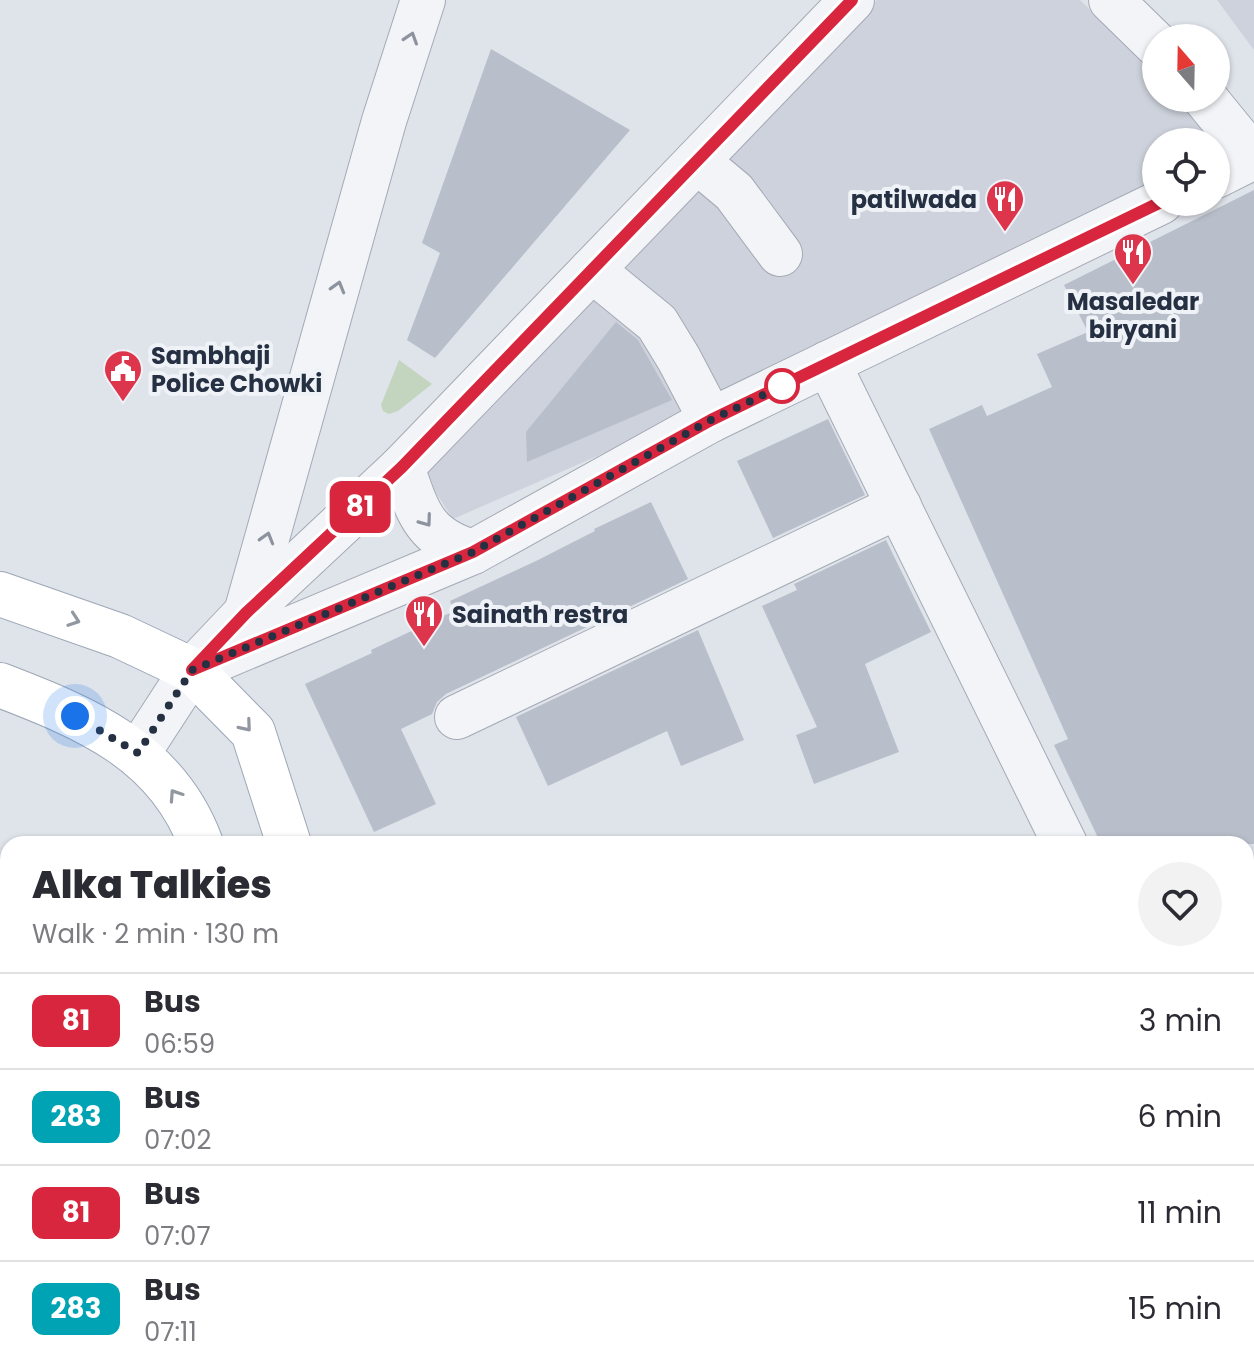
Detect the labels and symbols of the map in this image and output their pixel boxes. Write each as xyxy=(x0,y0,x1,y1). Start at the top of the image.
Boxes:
north arrow xyxy=(1142,24,1230,112)
one-way arrow xyxy=(402,32,418,45)
restaurant icon: patilwada xyxy=(984,178,1026,233)
place label: patilwada xyxy=(851,183,977,216)
restaurant icon: Masaledar biryani xyxy=(1112,231,1154,286)
one-way arrow xyxy=(329,281,345,295)
place label: Masaledar biryani xyxy=(1067,285,1199,346)
place label: Sambhaji Police Chowki xyxy=(151,339,322,400)
public building icon: Sambhaji Police Chowki xyxy=(102,348,144,403)
unlabelled marker xyxy=(765,369,799,403)
line badge: 81 xyxy=(324,481,396,533)
one-way arrow xyxy=(416,512,431,526)
one-way arrow xyxy=(258,531,275,545)
restaurant icon: Sainath restra xyxy=(403,593,445,648)
place label: Sainath restra xyxy=(452,598,628,631)
one-way arrow xyxy=(66,611,80,627)
your location xyxy=(55,696,95,736)
one-way arrow xyxy=(236,717,251,732)
one-way arrow xyxy=(169,789,184,804)

